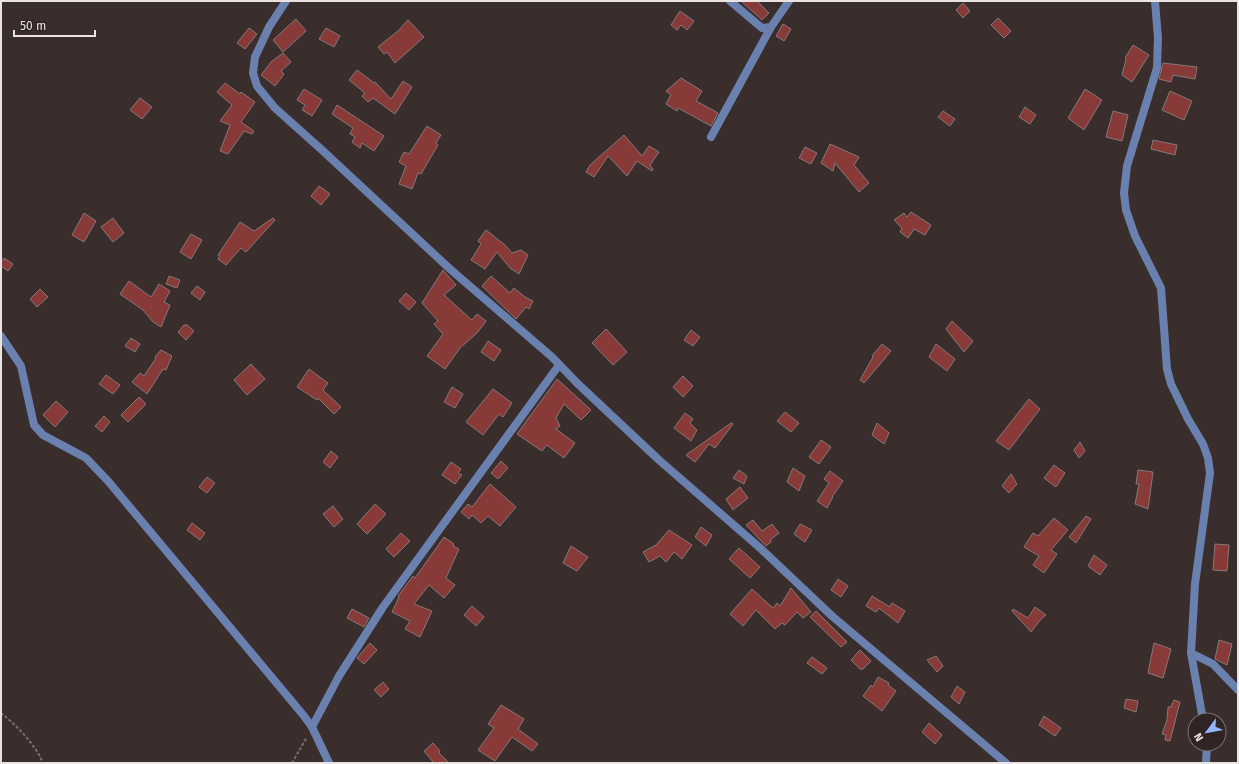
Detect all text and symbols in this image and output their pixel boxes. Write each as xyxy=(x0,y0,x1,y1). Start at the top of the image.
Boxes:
scale bar xyxy=(14,12,95,38)
text: 50 m xyxy=(20,19,46,33)
north arrow xyxy=(1187,712,1227,752)
text: N xyxy=(1191,730,1206,744)

